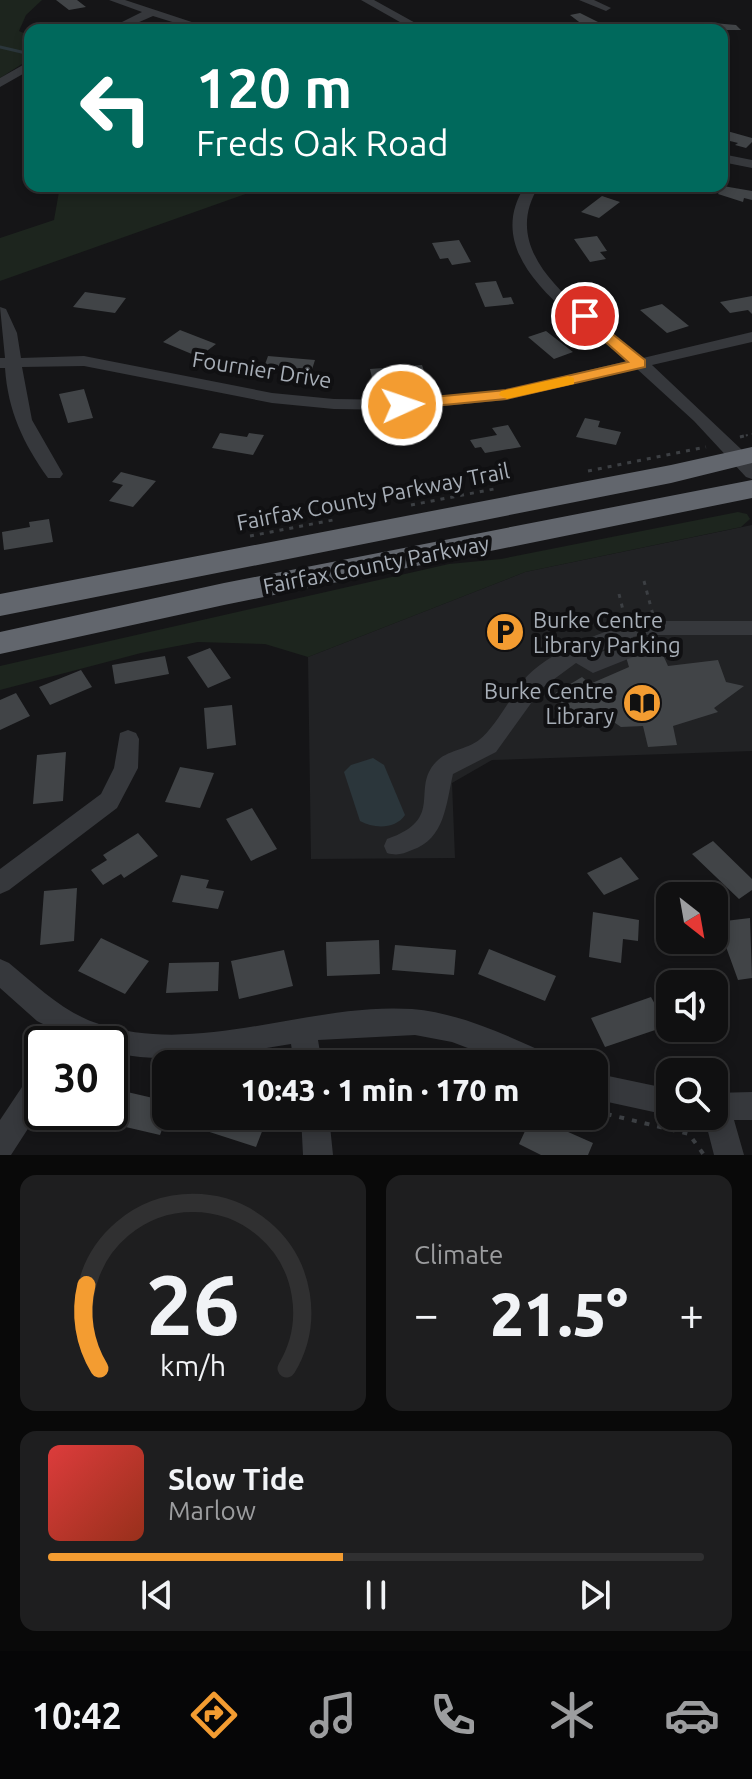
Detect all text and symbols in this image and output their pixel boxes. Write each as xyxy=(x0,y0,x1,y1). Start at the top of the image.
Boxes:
icon: left xyxy=(64,56,168,160)
text: 120 m xyxy=(196,56,352,119)
text: Freds Oak Road xyxy=(196,122,449,163)
pin xyxy=(551,282,619,350)
icon: arrive xyxy=(563,294,607,338)
street label: Fournier Drive xyxy=(191,346,333,392)
position arrow xyxy=(360,363,444,447)
street label: Fairfax County Parkway Trail xyxy=(235,457,512,535)
street label: Fairfax County Parkway xyxy=(261,530,492,598)
place label: Burke Centre Library Parking xyxy=(533,607,681,657)
parking icon: Burke Centre Library Parking xyxy=(484,611,526,653)
place label: Burke Centre Library xyxy=(484,678,614,728)
library icon: Burke Centre Library xyxy=(621,682,663,724)
north arrow xyxy=(656,882,728,954)
map controls xyxy=(656,882,728,1130)
button: sound xyxy=(656,970,728,1042)
speed limit sign: 30 xyxy=(24,1026,128,1130)
button: search xyxy=(656,1058,728,1130)
text: 10:43 · 1 min · 170 m xyxy=(241,1073,519,1107)
text: Climate xyxy=(414,1240,503,1269)
text: 26 xyxy=(146,1257,240,1351)
text: 21.5° xyxy=(490,1280,628,1347)
text: − xyxy=(414,1289,439,1338)
text: + xyxy=(679,1289,704,1338)
text: km/h xyxy=(160,1349,226,1381)
text: Slow Tide xyxy=(168,1462,305,1496)
text: Marlow xyxy=(168,1496,256,1525)
icon: previous xyxy=(135,1573,179,1617)
icon: pause xyxy=(354,1573,398,1617)
icon: next xyxy=(573,1573,617,1617)
icon: directions xyxy=(186,1687,242,1743)
icon: music xyxy=(305,1687,361,1743)
icon: phone xyxy=(425,1687,481,1743)
icon: climate xyxy=(544,1687,600,1743)
icon: car xyxy=(664,1687,720,1743)
text: 10:42 xyxy=(32,1695,122,1736)

